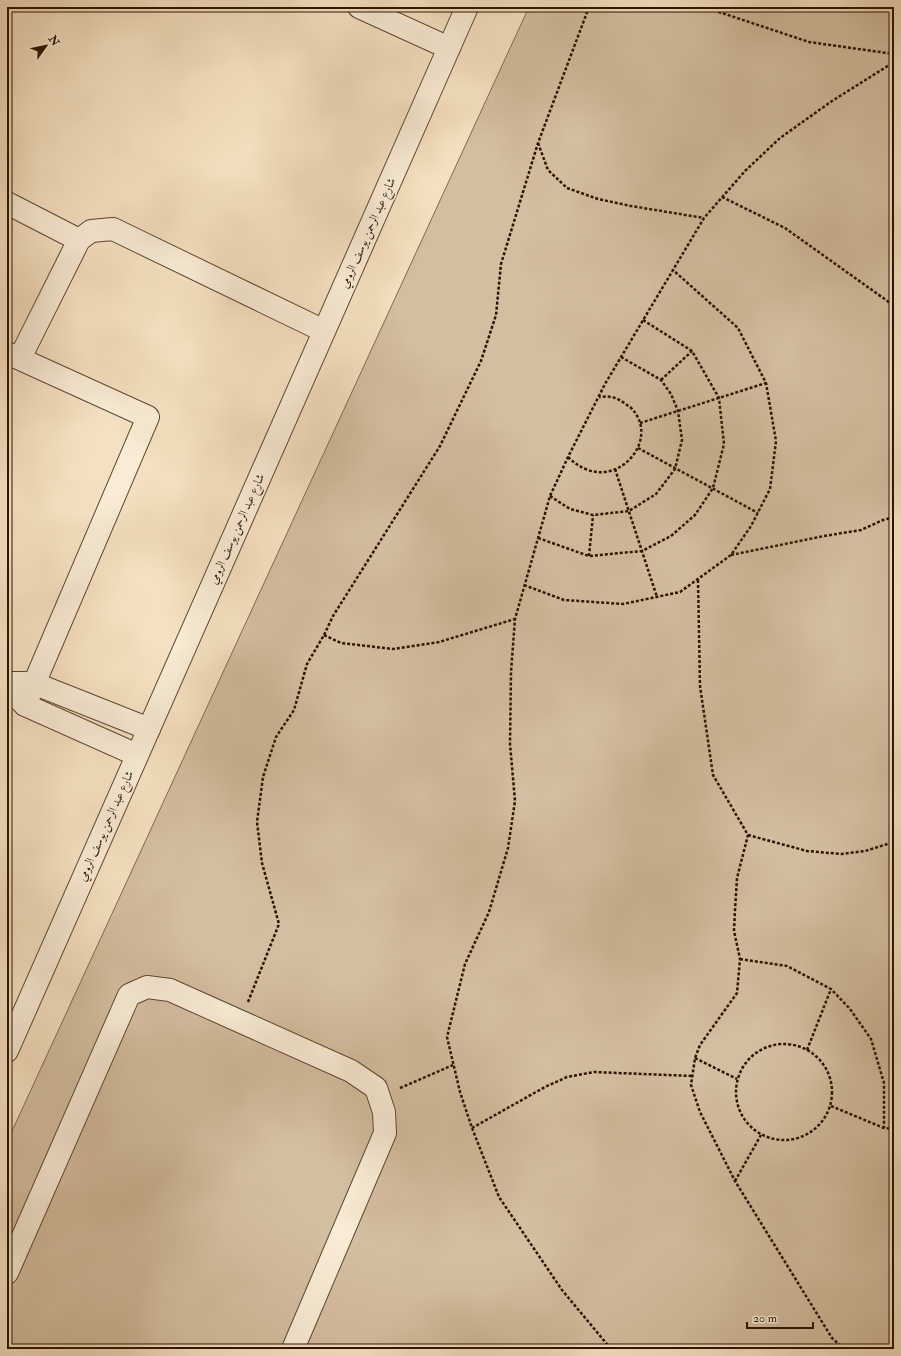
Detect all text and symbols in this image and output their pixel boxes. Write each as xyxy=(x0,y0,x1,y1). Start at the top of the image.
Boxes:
north arrow xyxy=(26,26,66,66)
text: N xyxy=(45,32,63,49)
street label: شارع عبد الرحمن يوسف الرومي xyxy=(337,175,402,292)
street label: شارع عبد الرحمن يوسف الرومي xyxy=(206,471,271,588)
street label: شارع عبد الرحمن يوسف الرومي xyxy=(75,768,140,885)
scale bar xyxy=(747,1304,813,1330)
text: 20 m xyxy=(753,1311,778,1326)

